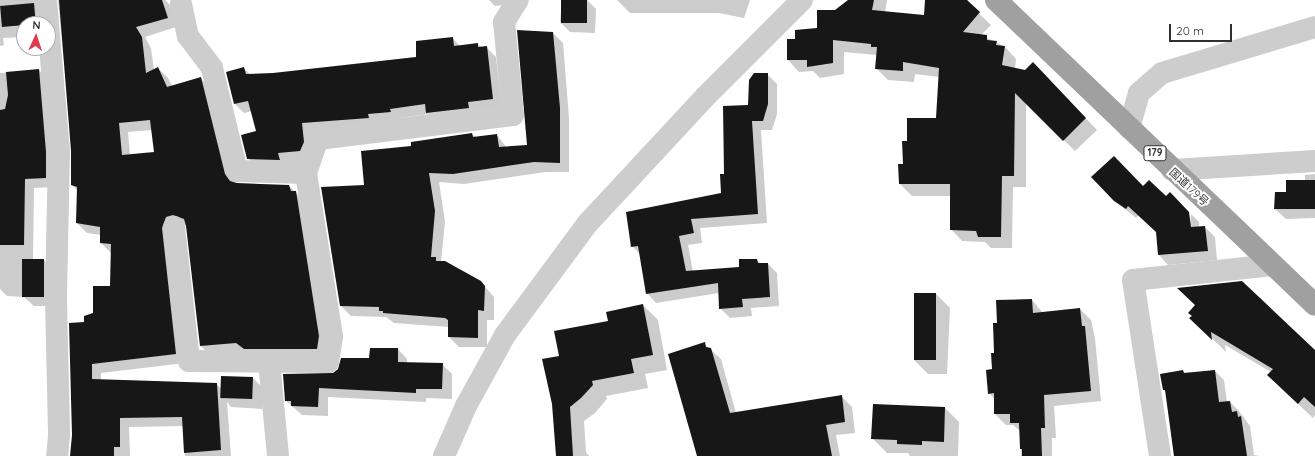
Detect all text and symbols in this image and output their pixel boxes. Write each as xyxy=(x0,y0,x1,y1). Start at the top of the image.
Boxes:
north arrow xyxy=(16,16,56,56)
scale bar xyxy=(1171,16,1234,42)
text: N xyxy=(32,18,41,32)
text: 20 m xyxy=(1176,23,1204,38)
road number: 179 xyxy=(1143,145,1167,161)
street label: 国道179号 xyxy=(1167,166,1211,208)

